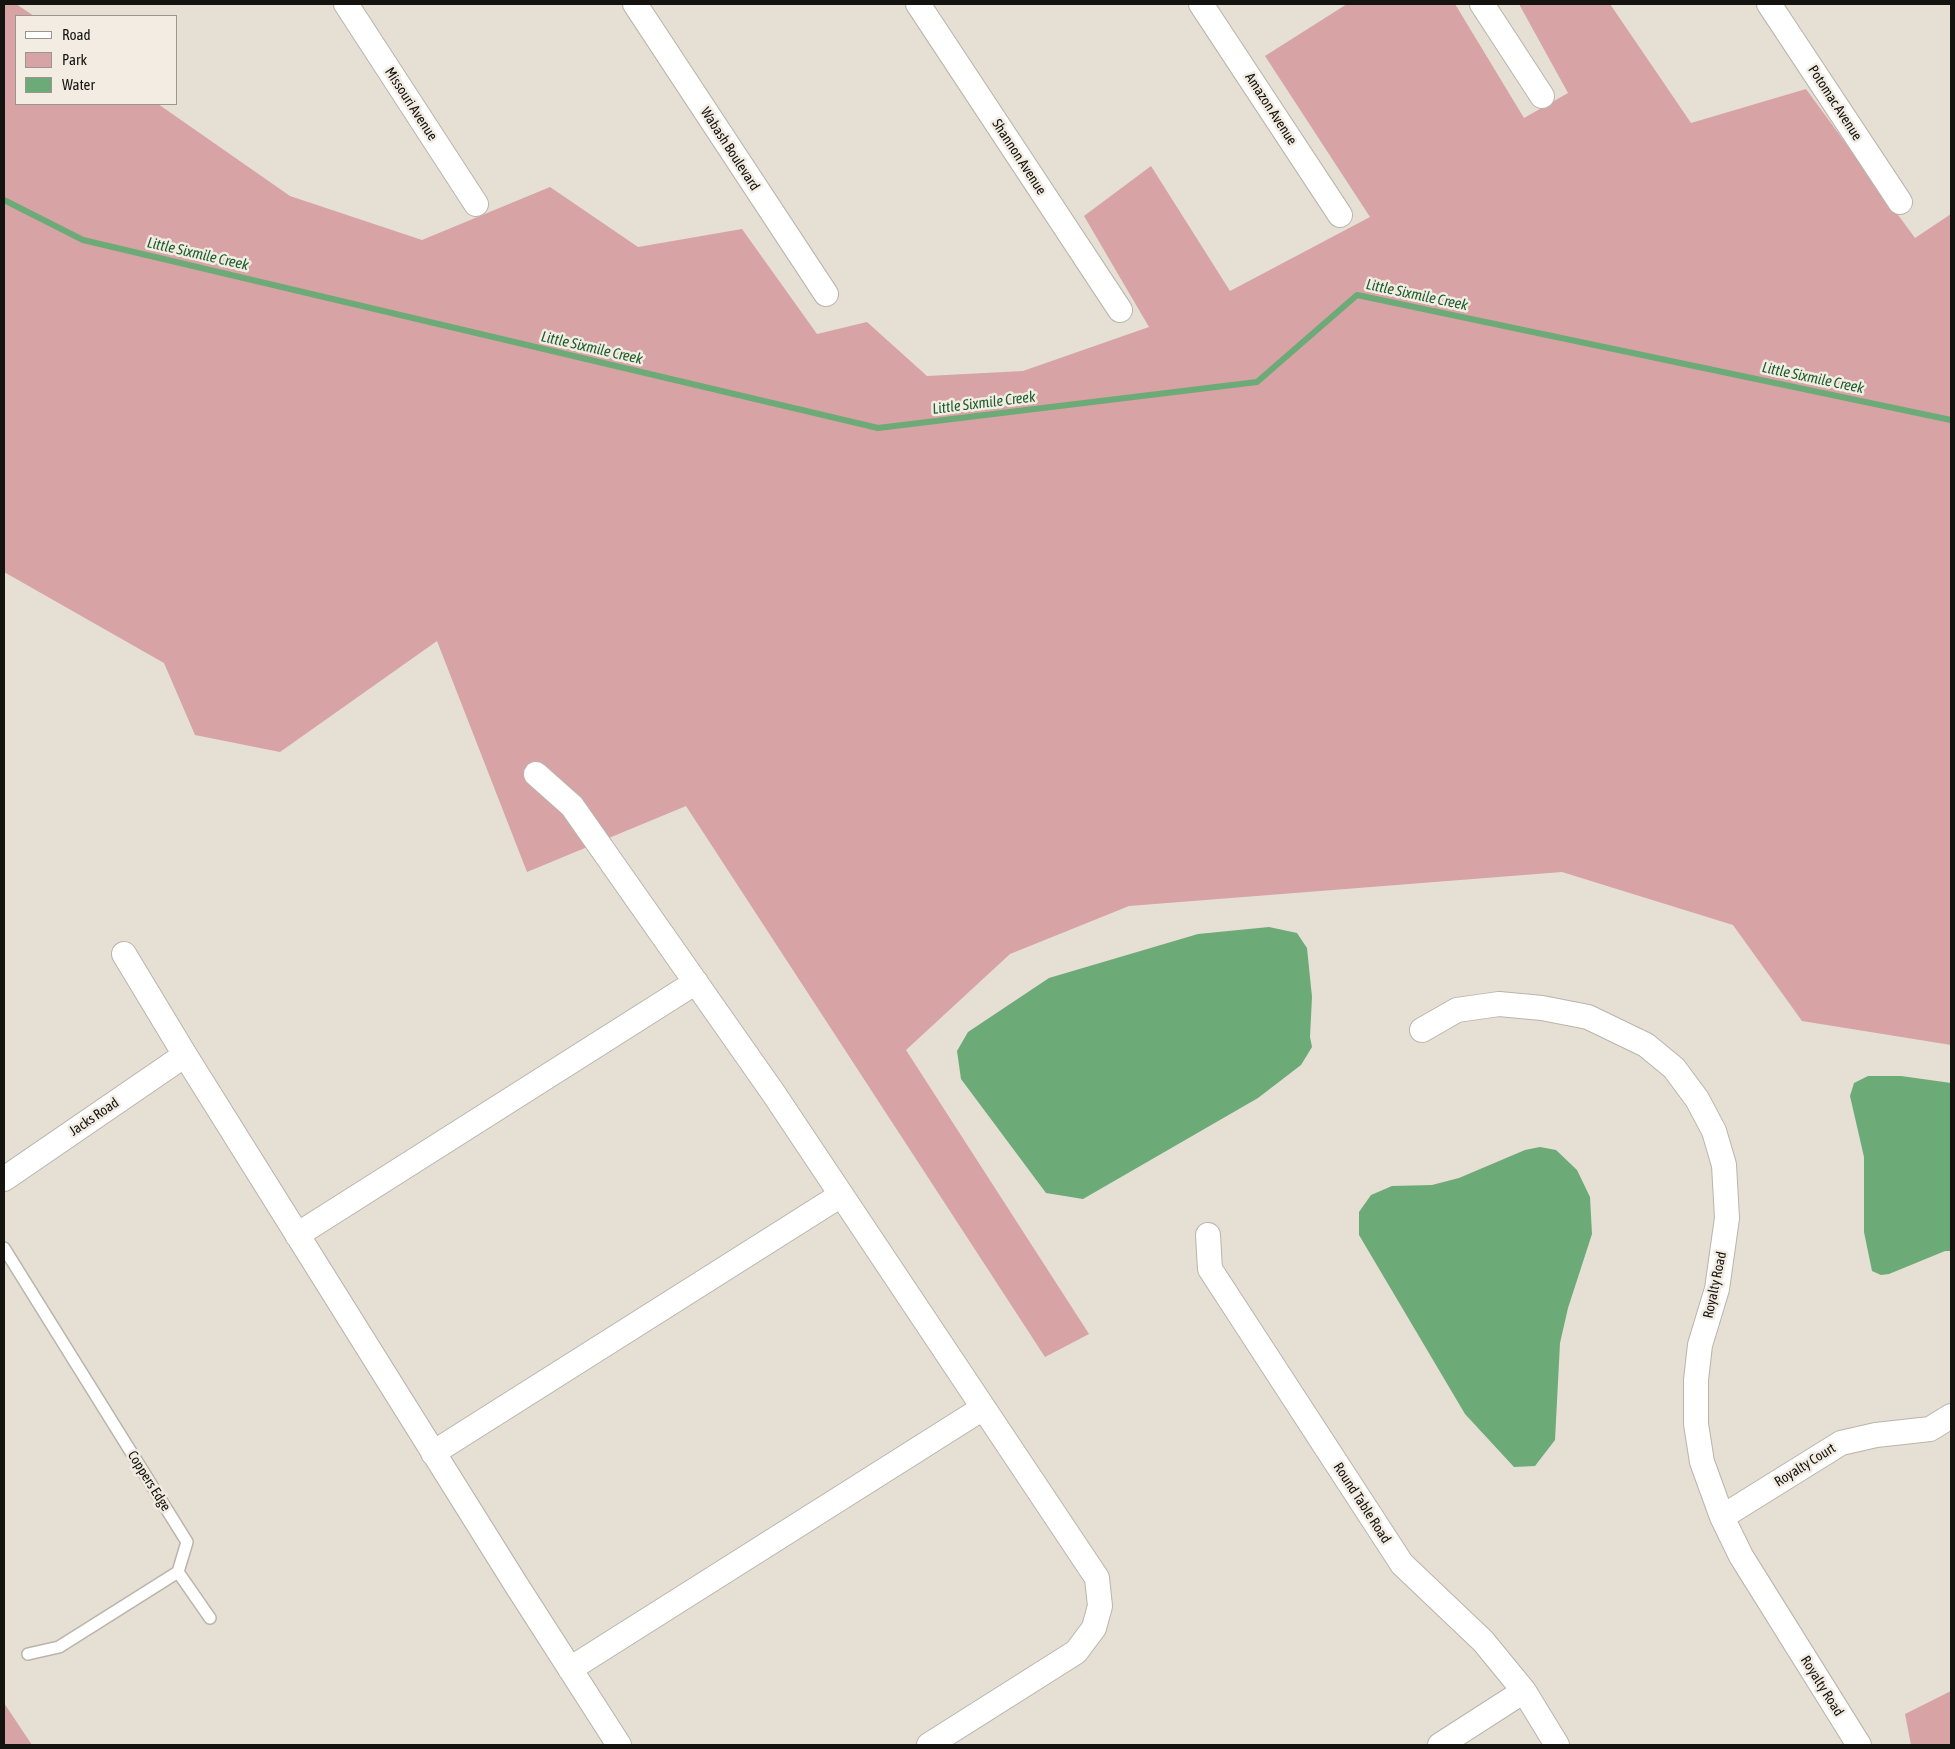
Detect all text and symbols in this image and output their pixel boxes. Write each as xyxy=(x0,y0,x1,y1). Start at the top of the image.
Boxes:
legend xyxy=(15,15,178,105)
text: Road xyxy=(62,26,91,43)
text: Park xyxy=(62,51,87,68)
street label: Potomac Avenue xyxy=(1804,62,1866,144)
street label: Missouri Avenue xyxy=(381,64,441,144)
street label: Amazon Avenue xyxy=(1242,70,1300,148)
text: Water xyxy=(62,76,95,93)
street label: Wabash Boulevard xyxy=(697,104,763,194)
street label: Shannon Avenue xyxy=(988,116,1050,198)
water label: Little Sixmile Creek xyxy=(145,234,251,274)
water label: Little Sixmile Creek xyxy=(1364,275,1470,315)
water label: Little Sixmile Creek xyxy=(539,328,645,368)
water label: Little Sixmile Creek xyxy=(1760,358,1866,398)
water label: Little Sixmile Creek xyxy=(931,388,1037,418)
street label: Jacks Road xyxy=(66,1094,122,1140)
street label: Royalty Road xyxy=(1700,1250,1730,1320)
street label: Royalty Court xyxy=(1771,1440,1839,1490)
street label: Coppers Edge xyxy=(124,1448,174,1514)
street label: Round Table Road xyxy=(1330,1460,1394,1546)
street label: Royalty Road xyxy=(1797,1653,1847,1719)

